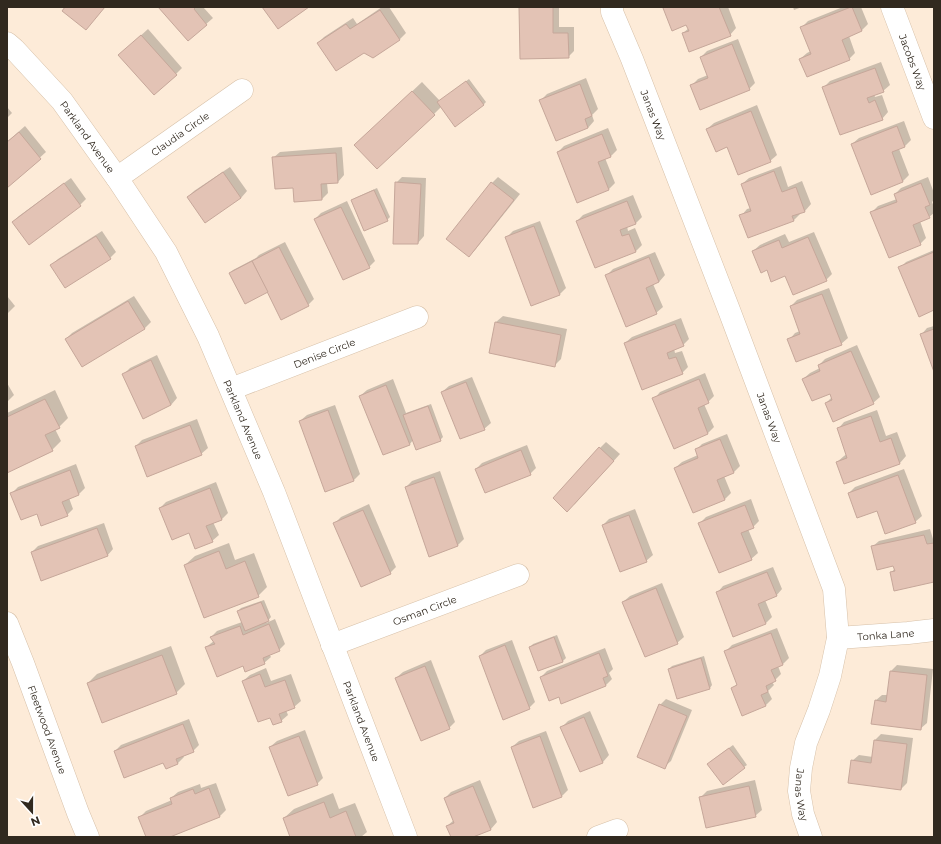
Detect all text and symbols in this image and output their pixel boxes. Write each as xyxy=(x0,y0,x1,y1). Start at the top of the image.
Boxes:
street label: Jacobs Way xyxy=(896,32,929,93)
street label: Janas Way xyxy=(637,87,669,143)
street label: Parkland Avenue xyxy=(57,99,117,176)
street label: Claudia Circle xyxy=(149,109,212,159)
street label: Denise Circle xyxy=(292,336,357,371)
street label: Parkland Avenue xyxy=(220,378,266,462)
street label: Janas Way xyxy=(753,390,785,445)
street label: Osman Circle xyxy=(391,593,459,629)
street label: Tonka Lane xyxy=(857,626,915,644)
street label: Parkland Avenue xyxy=(340,679,383,764)
street label: Fleetwood Avenue xyxy=(25,684,69,776)
street label: Janas Way xyxy=(792,767,811,823)
north arrow xyxy=(12,792,52,832)
text: N xyxy=(29,813,42,829)

